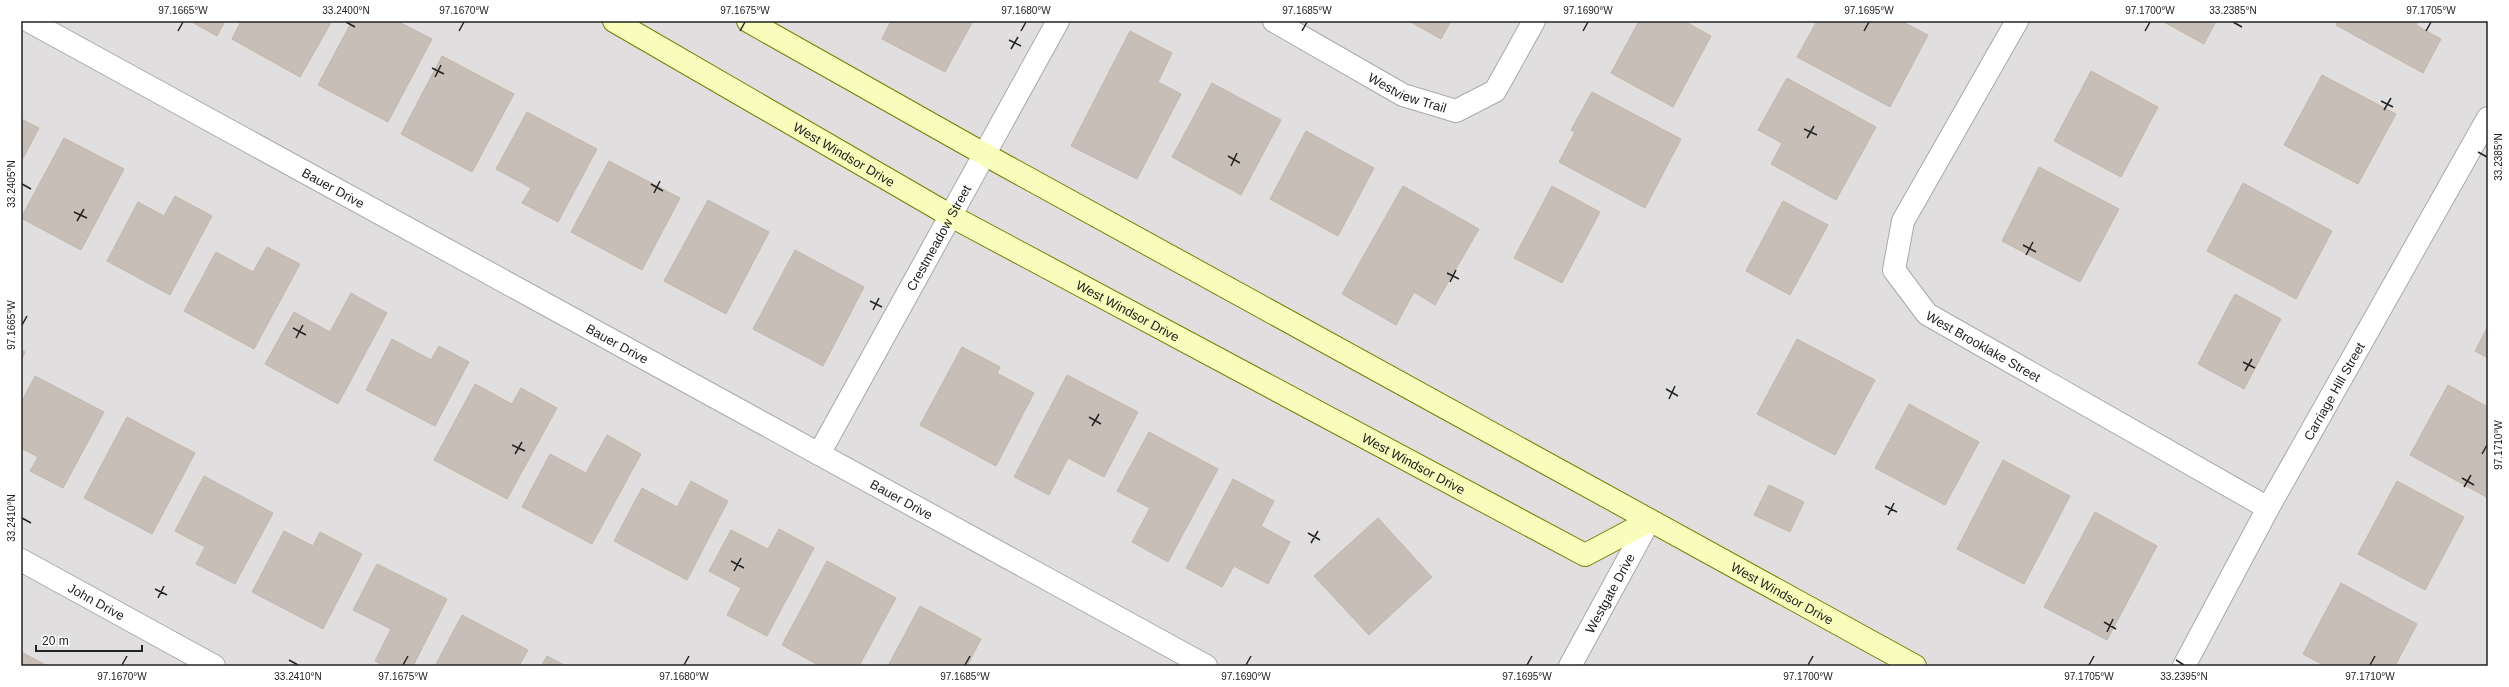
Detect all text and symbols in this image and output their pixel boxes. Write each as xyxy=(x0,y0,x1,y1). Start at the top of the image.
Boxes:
text: 97.1665°W xyxy=(158,5,208,16)
text: 33.2400°N xyxy=(322,5,370,16)
text: 97.1670°W xyxy=(439,5,489,16)
text: 97.1675°W xyxy=(720,5,770,16)
text: 97.1680°W xyxy=(1001,5,1051,16)
text: 97.1685°W xyxy=(1282,5,1332,16)
text: 97.1690°W xyxy=(1563,5,1613,16)
text: 97.1695°W xyxy=(1844,5,1894,16)
text: 97.1700°W xyxy=(2125,5,2175,16)
text: 33.2385°N xyxy=(2209,5,2257,16)
text: 97.1705°W xyxy=(2406,5,2456,16)
street label: Westview Trail xyxy=(1366,69,1448,115)
street label: West Windsor Drive xyxy=(791,119,898,189)
text: 33.2385°N xyxy=(2493,133,2504,181)
text: 33.2405°N xyxy=(6,160,17,208)
street label: Bauer Drive xyxy=(300,165,367,211)
street label: Crestmeadow Street xyxy=(903,182,974,293)
street label: West Windsor Drive xyxy=(1074,277,1182,344)
text: 97.1665°W xyxy=(6,300,17,350)
street label: West Brooklake Street xyxy=(1924,308,2044,385)
street label: Bauer Drive xyxy=(584,320,651,367)
street label: Carriage Hill Street xyxy=(2300,339,2368,443)
text: 97.1710°W xyxy=(2493,420,2504,470)
street label: West Windsor Drive xyxy=(1360,430,1468,497)
street label: Bauer Drive xyxy=(868,476,935,522)
text: 33.2410°N xyxy=(6,494,17,542)
street label: Westgate Drive xyxy=(1582,551,1638,636)
street label: West Windsor Drive xyxy=(1728,559,1836,627)
street label: John Drive xyxy=(66,580,127,623)
scale bar xyxy=(36,627,142,653)
text: 20 m xyxy=(42,634,69,648)
text: 97.1670°W xyxy=(97,671,147,682)
text: 33.2410°N xyxy=(274,671,322,682)
text: 97.1675°W xyxy=(378,671,428,682)
text: 97.1680°W xyxy=(659,671,709,682)
text: 97.1685°W xyxy=(940,671,990,682)
text: 97.1690°W xyxy=(1221,671,1271,682)
text: 97.1695°W xyxy=(1502,671,1552,682)
text: 97.1700°W xyxy=(1783,671,1833,682)
text: 97.1705°W xyxy=(2064,671,2114,682)
text: 33.2395°N xyxy=(2160,671,2208,682)
text: 97.1710°W xyxy=(2345,671,2395,682)

